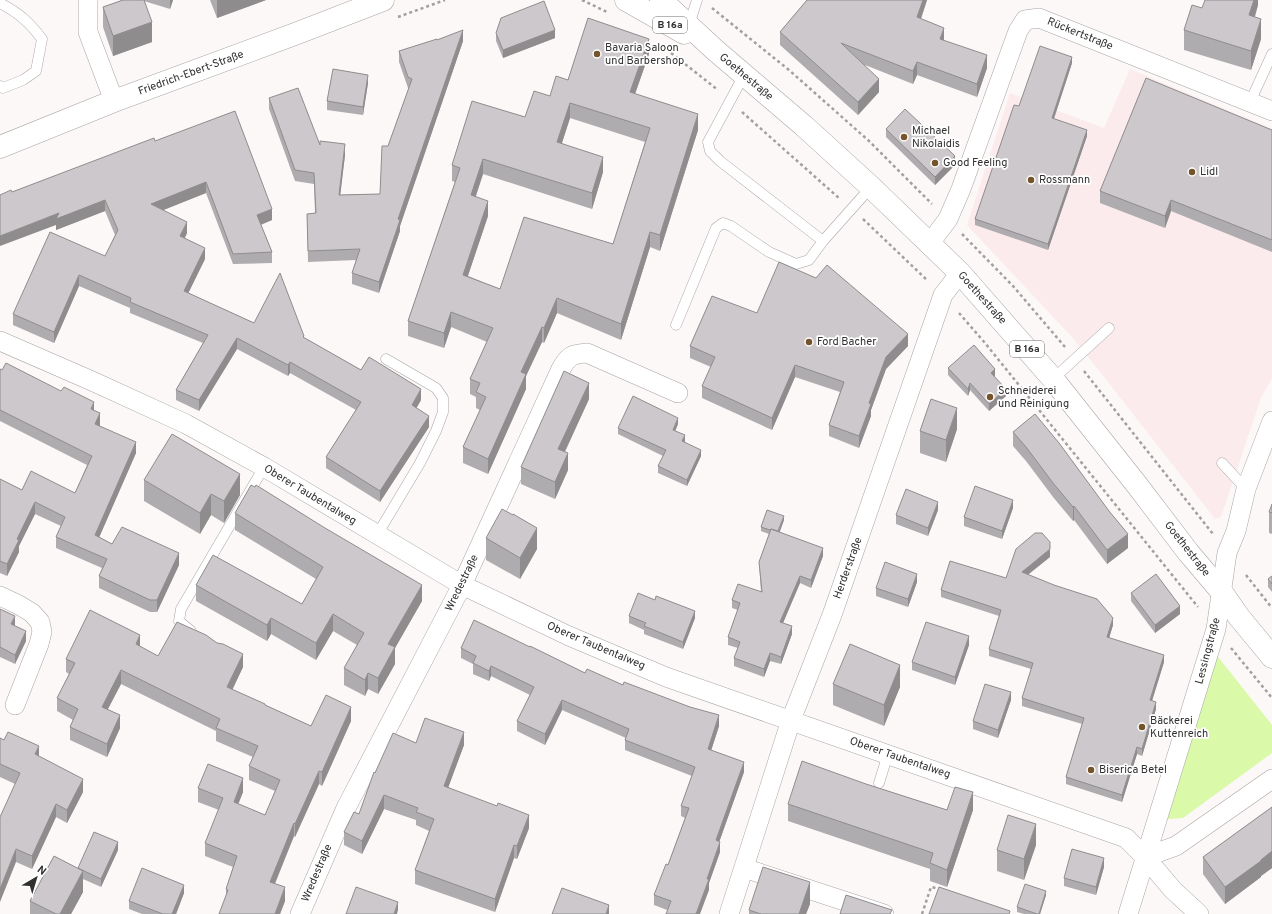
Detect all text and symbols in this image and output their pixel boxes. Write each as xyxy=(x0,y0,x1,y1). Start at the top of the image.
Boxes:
street label: Rückertstraße xyxy=(1045,14,1115,54)
road number: B 16a xyxy=(653,17,687,33)
place label: Bavaria Saloon und Barbershop xyxy=(605,41,684,68)
street label: Friedrich-Ebert-Straße xyxy=(136,47,246,99)
marker: Bavaria Saloon und Barbershop xyxy=(592,49,602,59)
street label: Goethestraße xyxy=(716,50,776,104)
place label: Michael Nikolaidis xyxy=(912,124,960,151)
marker: Michael Nikolaidis xyxy=(899,132,909,142)
place label: Good Feeling xyxy=(943,156,1008,170)
marker: Good Feeling xyxy=(930,158,940,168)
place label: Lidl xyxy=(1200,165,1218,179)
marker: Lidl xyxy=(1187,167,1197,177)
place label: Rossmann xyxy=(1039,173,1090,187)
marker: Rossmann xyxy=(1026,175,1036,185)
street label: Goethestraße xyxy=(955,269,1009,327)
place label: Ford Bacher xyxy=(817,335,877,349)
marker: Ford Bacher xyxy=(804,337,814,347)
road number: B 16a xyxy=(1010,341,1044,357)
place label: Schneiderei und Reinigung xyxy=(998,384,1069,411)
marker: Schneiderei und Reinigung xyxy=(985,392,995,402)
street label: Oberer Taubentalweg xyxy=(261,462,359,528)
street label: Goethestraße xyxy=(1161,519,1213,580)
street label: Herderstraße xyxy=(830,535,866,601)
street label: Wredestraße xyxy=(442,552,482,614)
street label: Lessingstraße xyxy=(1192,616,1224,686)
street label: Oberer Taubentalweg xyxy=(545,619,647,673)
place label: Bäckerei Kuttenreich xyxy=(1150,714,1208,741)
marker: Bäckerei Kuttenreich xyxy=(1137,722,1147,732)
street label: Oberer Taubentalweg xyxy=(848,734,952,782)
place label: Biserica Betel xyxy=(1099,763,1167,777)
marker: Biserica Betel xyxy=(1086,765,1096,775)
street label: Wredestraße xyxy=(299,842,335,904)
north arrow xyxy=(16,858,56,898)
text: N xyxy=(34,863,49,879)

